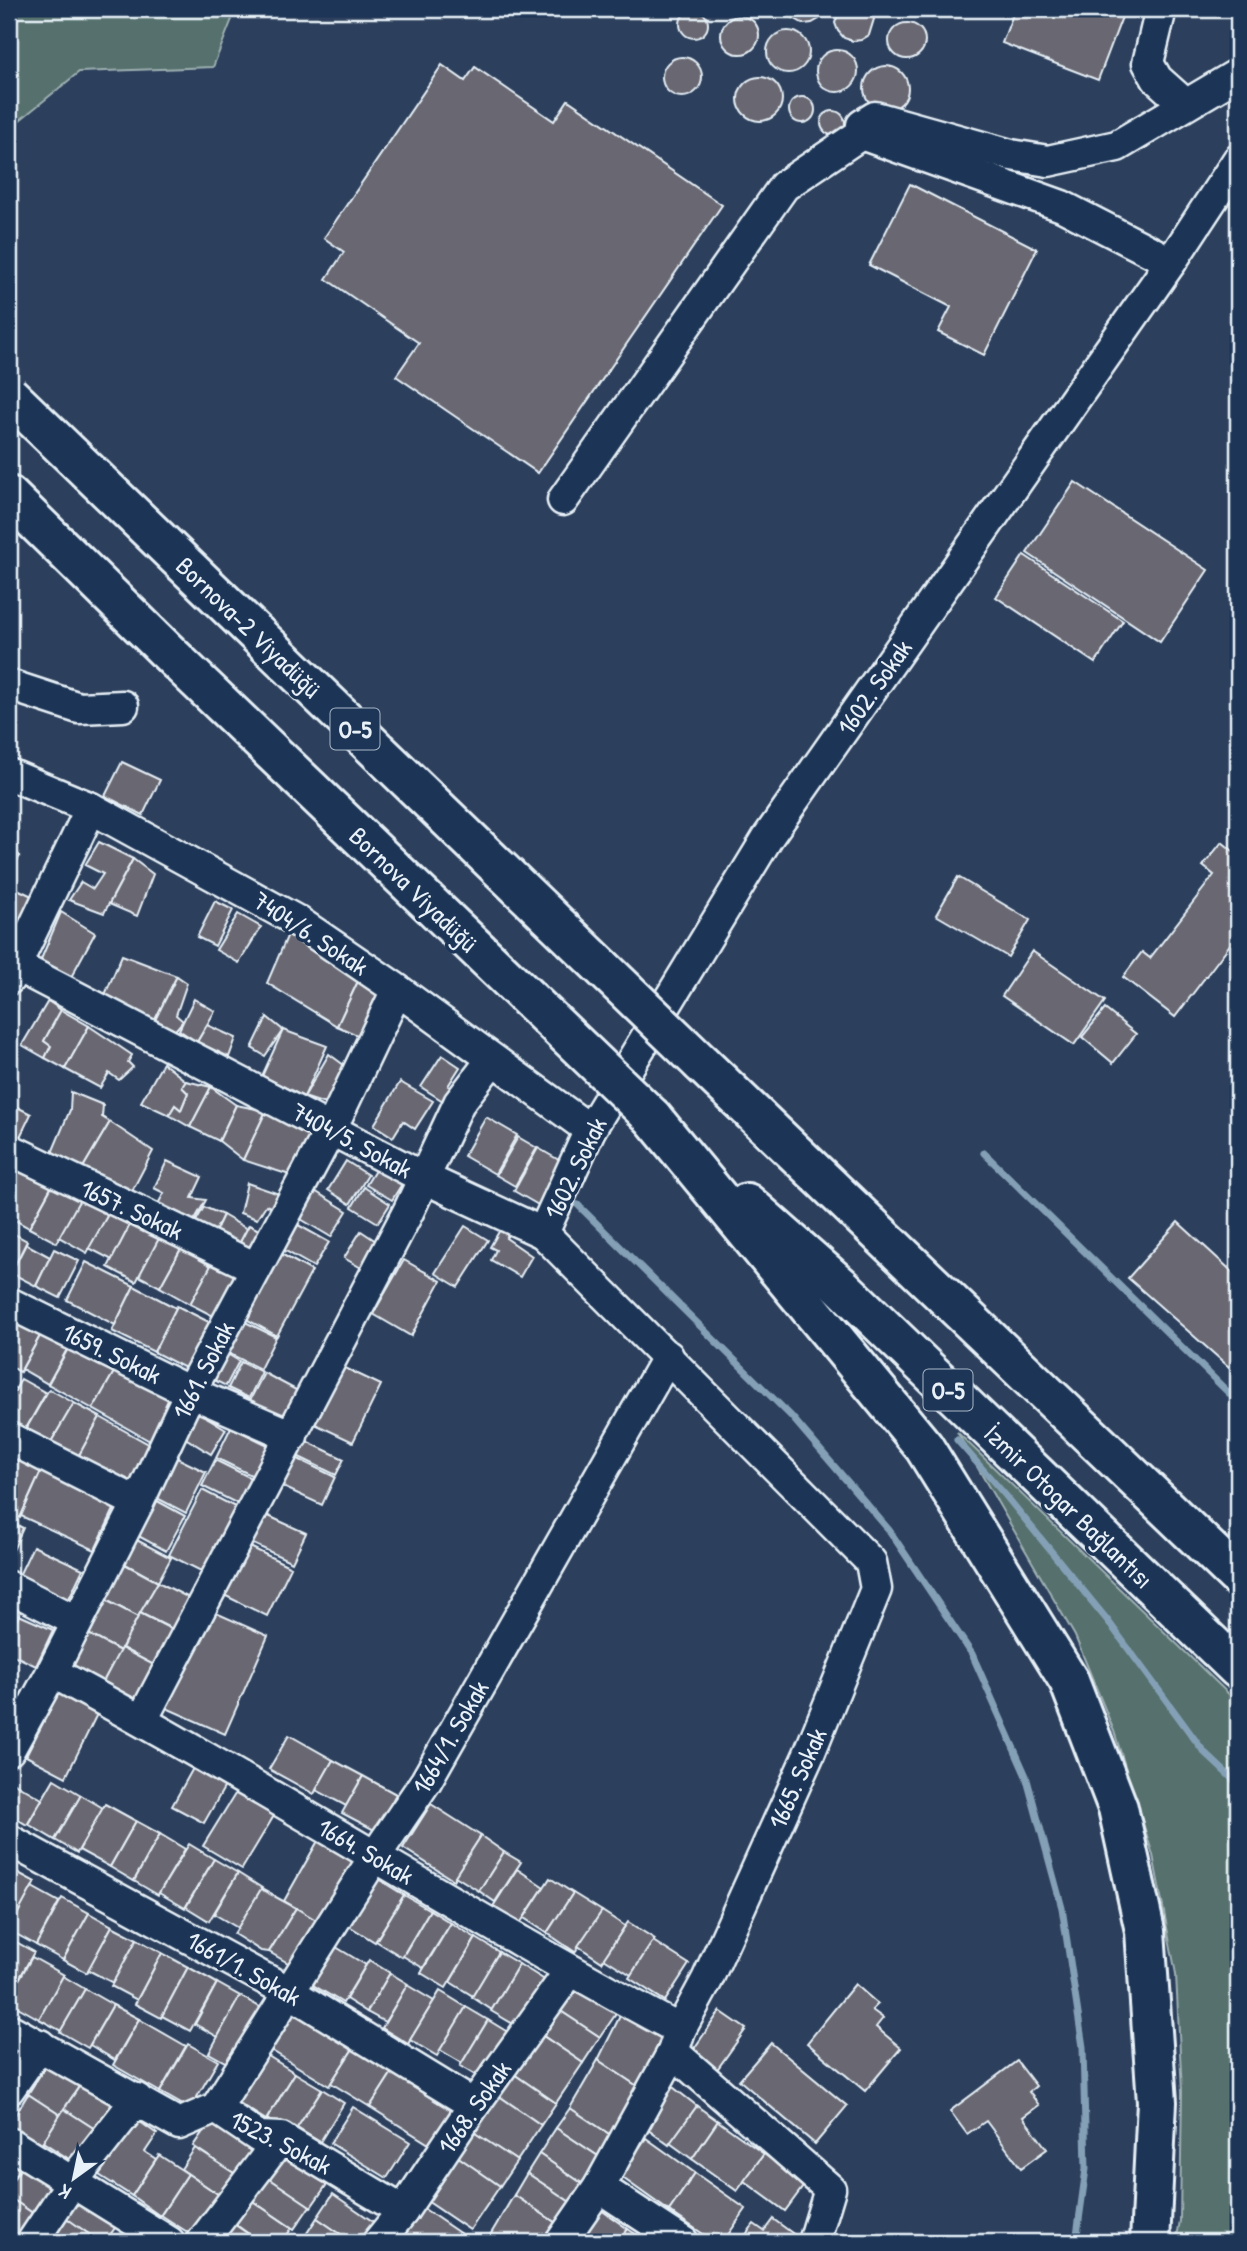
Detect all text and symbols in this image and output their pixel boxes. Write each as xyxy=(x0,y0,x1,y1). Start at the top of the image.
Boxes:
street label: Bornova-2 Viyadüğü xyxy=(169,549,329,705)
street label: 1602. Sokak xyxy=(828,632,920,742)
road number: O-5 xyxy=(330,708,380,750)
street label: Bornova Viyadüğü xyxy=(342,819,486,959)
street label: 7404/6. Sokak xyxy=(246,883,376,983)
street label: 7404/5. Sokak xyxy=(286,1094,419,1186)
street label: 1602. Sokak xyxy=(535,1111,615,1225)
street label: 1657. Sokak xyxy=(75,1170,189,1248)
street label: 1659. Sokak xyxy=(57,1314,168,1392)
street label: 1661. Sokak xyxy=(163,1315,243,1425)
road number: O-5 xyxy=(923,1370,972,1410)
street label: İzmir Otogar Bağlantısı xyxy=(977,1416,1161,1596)
street label: 1664/1. Sokak xyxy=(403,1673,497,1800)
street label: 1665. Sokak xyxy=(759,1722,835,1834)
street label: 1664. Sokak xyxy=(311,1809,421,1893)
street label: 1661/1. Sokak xyxy=(181,1922,308,2014)
street label: 1668. Sokak xyxy=(429,2053,519,2161)
street label: 1523. Sokak xyxy=(224,2101,338,2183)
north arrow xyxy=(38,2142,108,2212)
text: K xyxy=(53,2179,76,2206)

